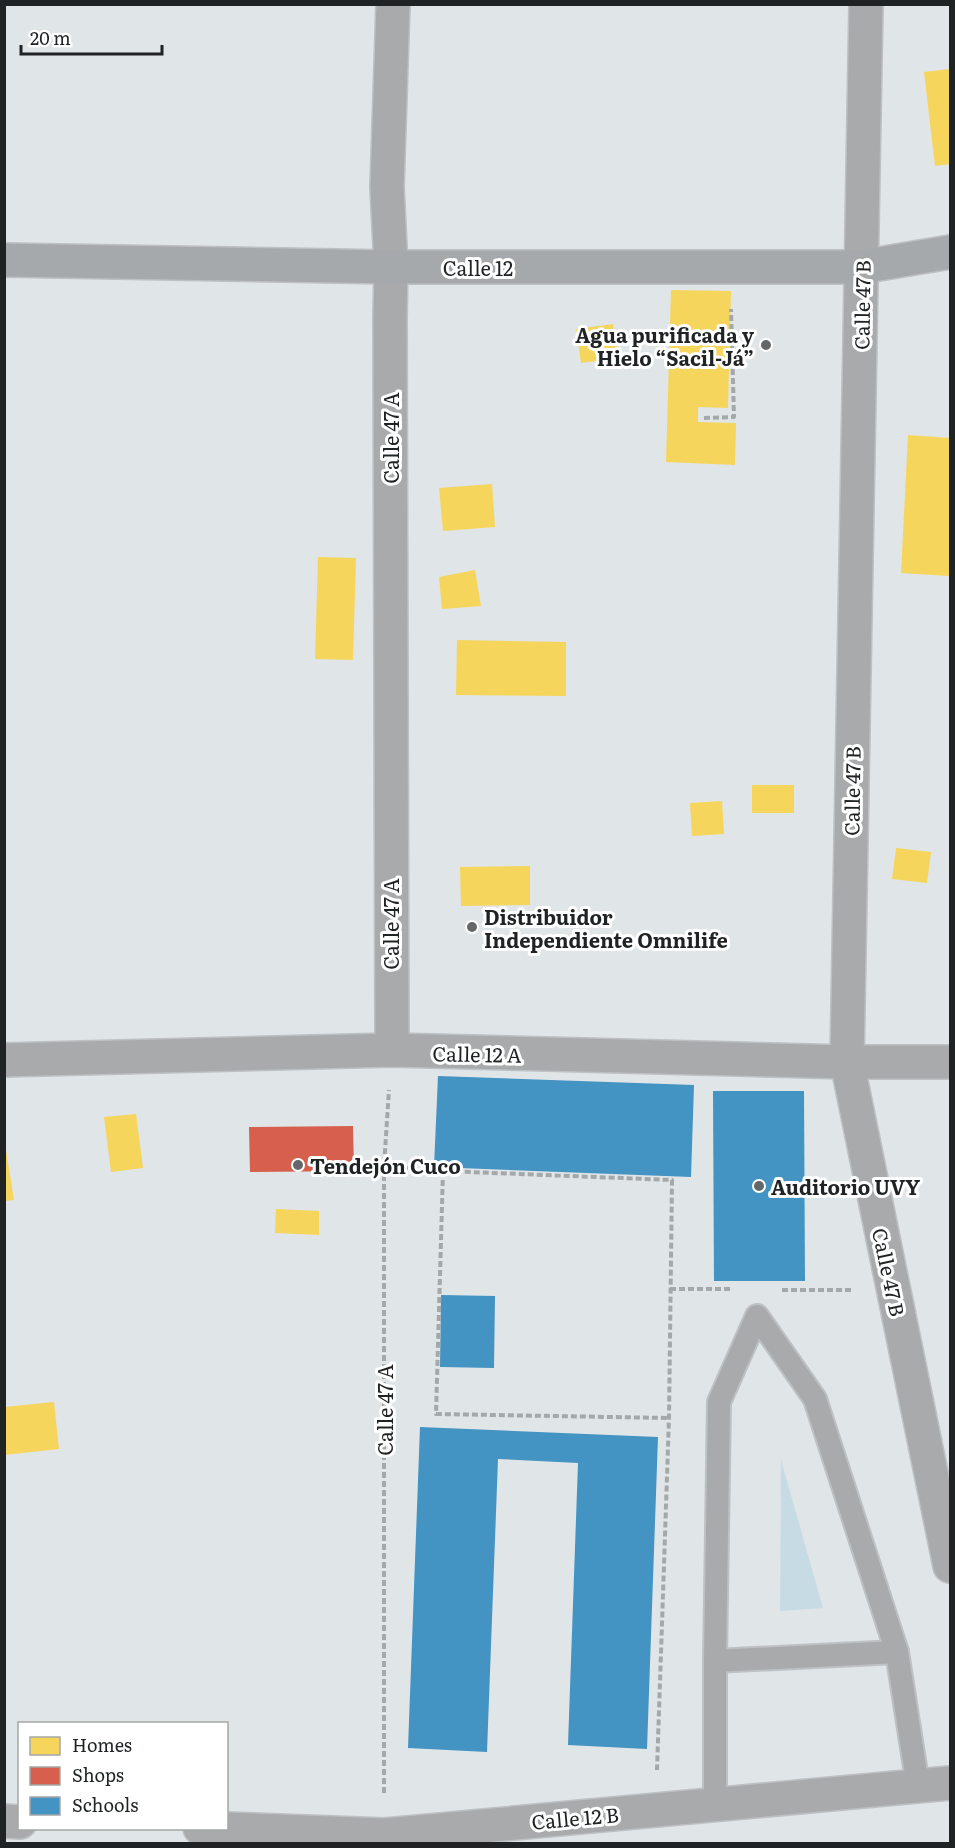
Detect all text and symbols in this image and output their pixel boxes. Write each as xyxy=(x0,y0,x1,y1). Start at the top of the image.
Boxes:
scale bar xyxy=(21,18,162,56)
text: 20 m xyxy=(30,24,71,51)
street label: Calle 12 xyxy=(443,252,513,282)
street label: Calle 47 B xyxy=(845,260,877,350)
place label: Agua purificada y Hielo “Sacil-Já” xyxy=(575,319,755,372)
marker: Agua purificada y Hielo “Sacil-Já” xyxy=(759,338,773,352)
street label: Calle 47 A xyxy=(375,392,405,484)
street label: Calle 47 B xyxy=(835,746,867,836)
street label: Calle 47 A xyxy=(375,878,405,970)
place label: Distribuidor Independiente Omnilife xyxy=(484,901,728,954)
marker: Distribuidor Independiente Omnilife xyxy=(465,920,479,934)
street label: Calle 12 A xyxy=(432,1037,522,1069)
place label: Tendejón Cuco xyxy=(310,1150,461,1180)
marker: Tendejón Cuco xyxy=(291,1158,305,1172)
place label: Auditorio UVY xyxy=(771,1171,920,1201)
marker: Auditorio UVY xyxy=(752,1179,766,1193)
street label: Calle 47 B xyxy=(866,1225,914,1319)
street label: Calle 47 A xyxy=(369,1364,399,1456)
legend xyxy=(18,1722,228,1830)
text: Homes xyxy=(72,1731,132,1758)
text: Shops xyxy=(72,1761,124,1788)
text: Schools xyxy=(72,1791,138,1818)
street label: Calle 12 B xyxy=(530,1798,620,1836)

